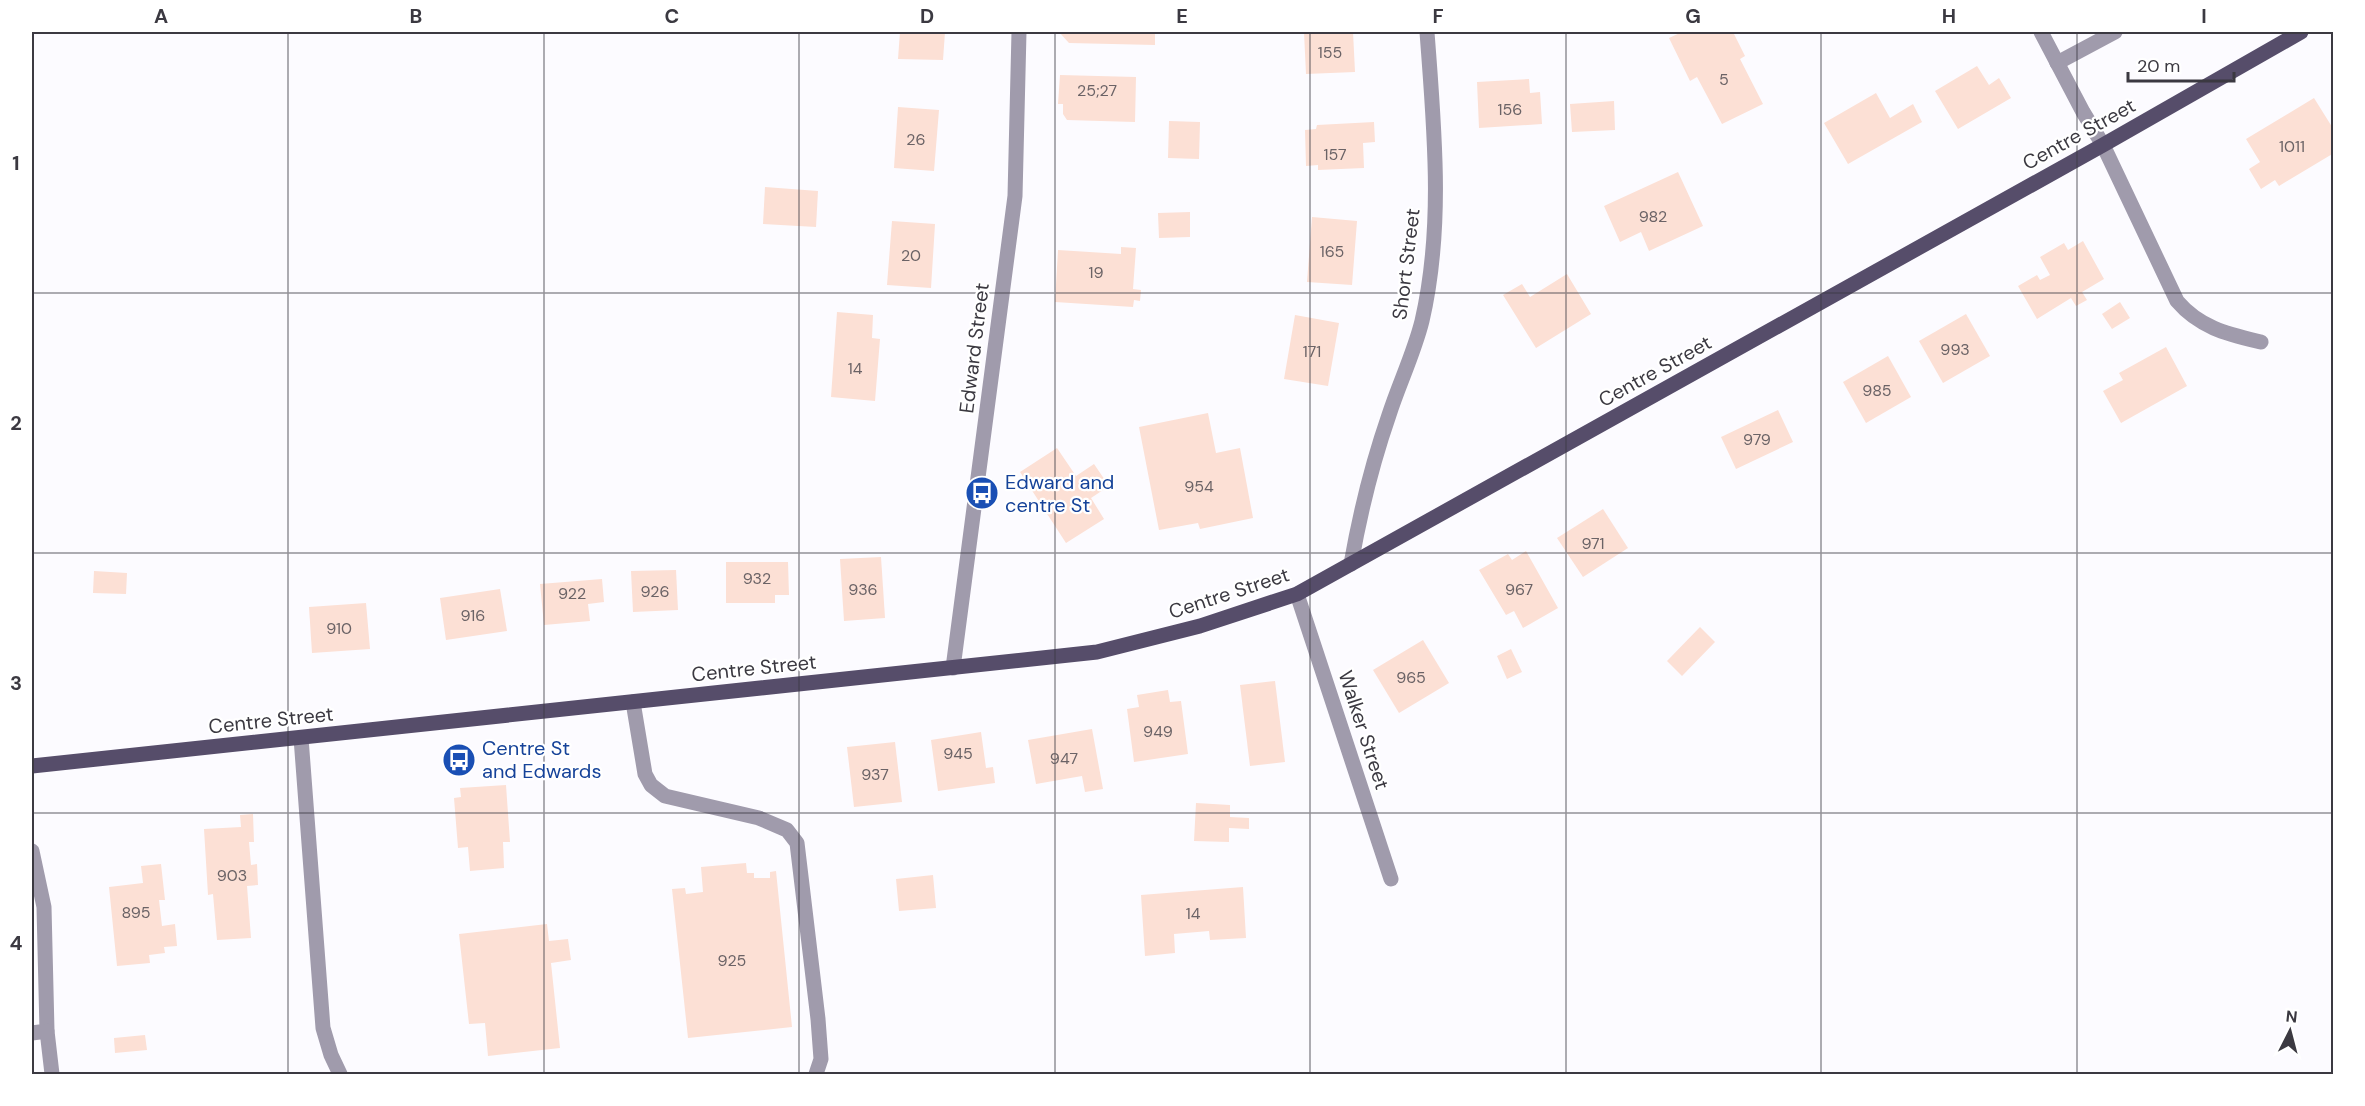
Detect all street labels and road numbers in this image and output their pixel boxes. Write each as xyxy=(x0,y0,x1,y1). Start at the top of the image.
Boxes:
street label: Centre Street xyxy=(2018,92,2140,176)
street label: Short Street xyxy=(1386,207,1426,321)
street label: Edward Street xyxy=(953,281,995,415)
street label: Centre Street xyxy=(1594,329,1716,413)
street label: Centre Street xyxy=(1165,561,1293,625)
street label: Centre Street xyxy=(690,649,818,687)
street label: Walker Street xyxy=(1333,667,1396,793)
street label: Centre Street xyxy=(207,701,335,739)

